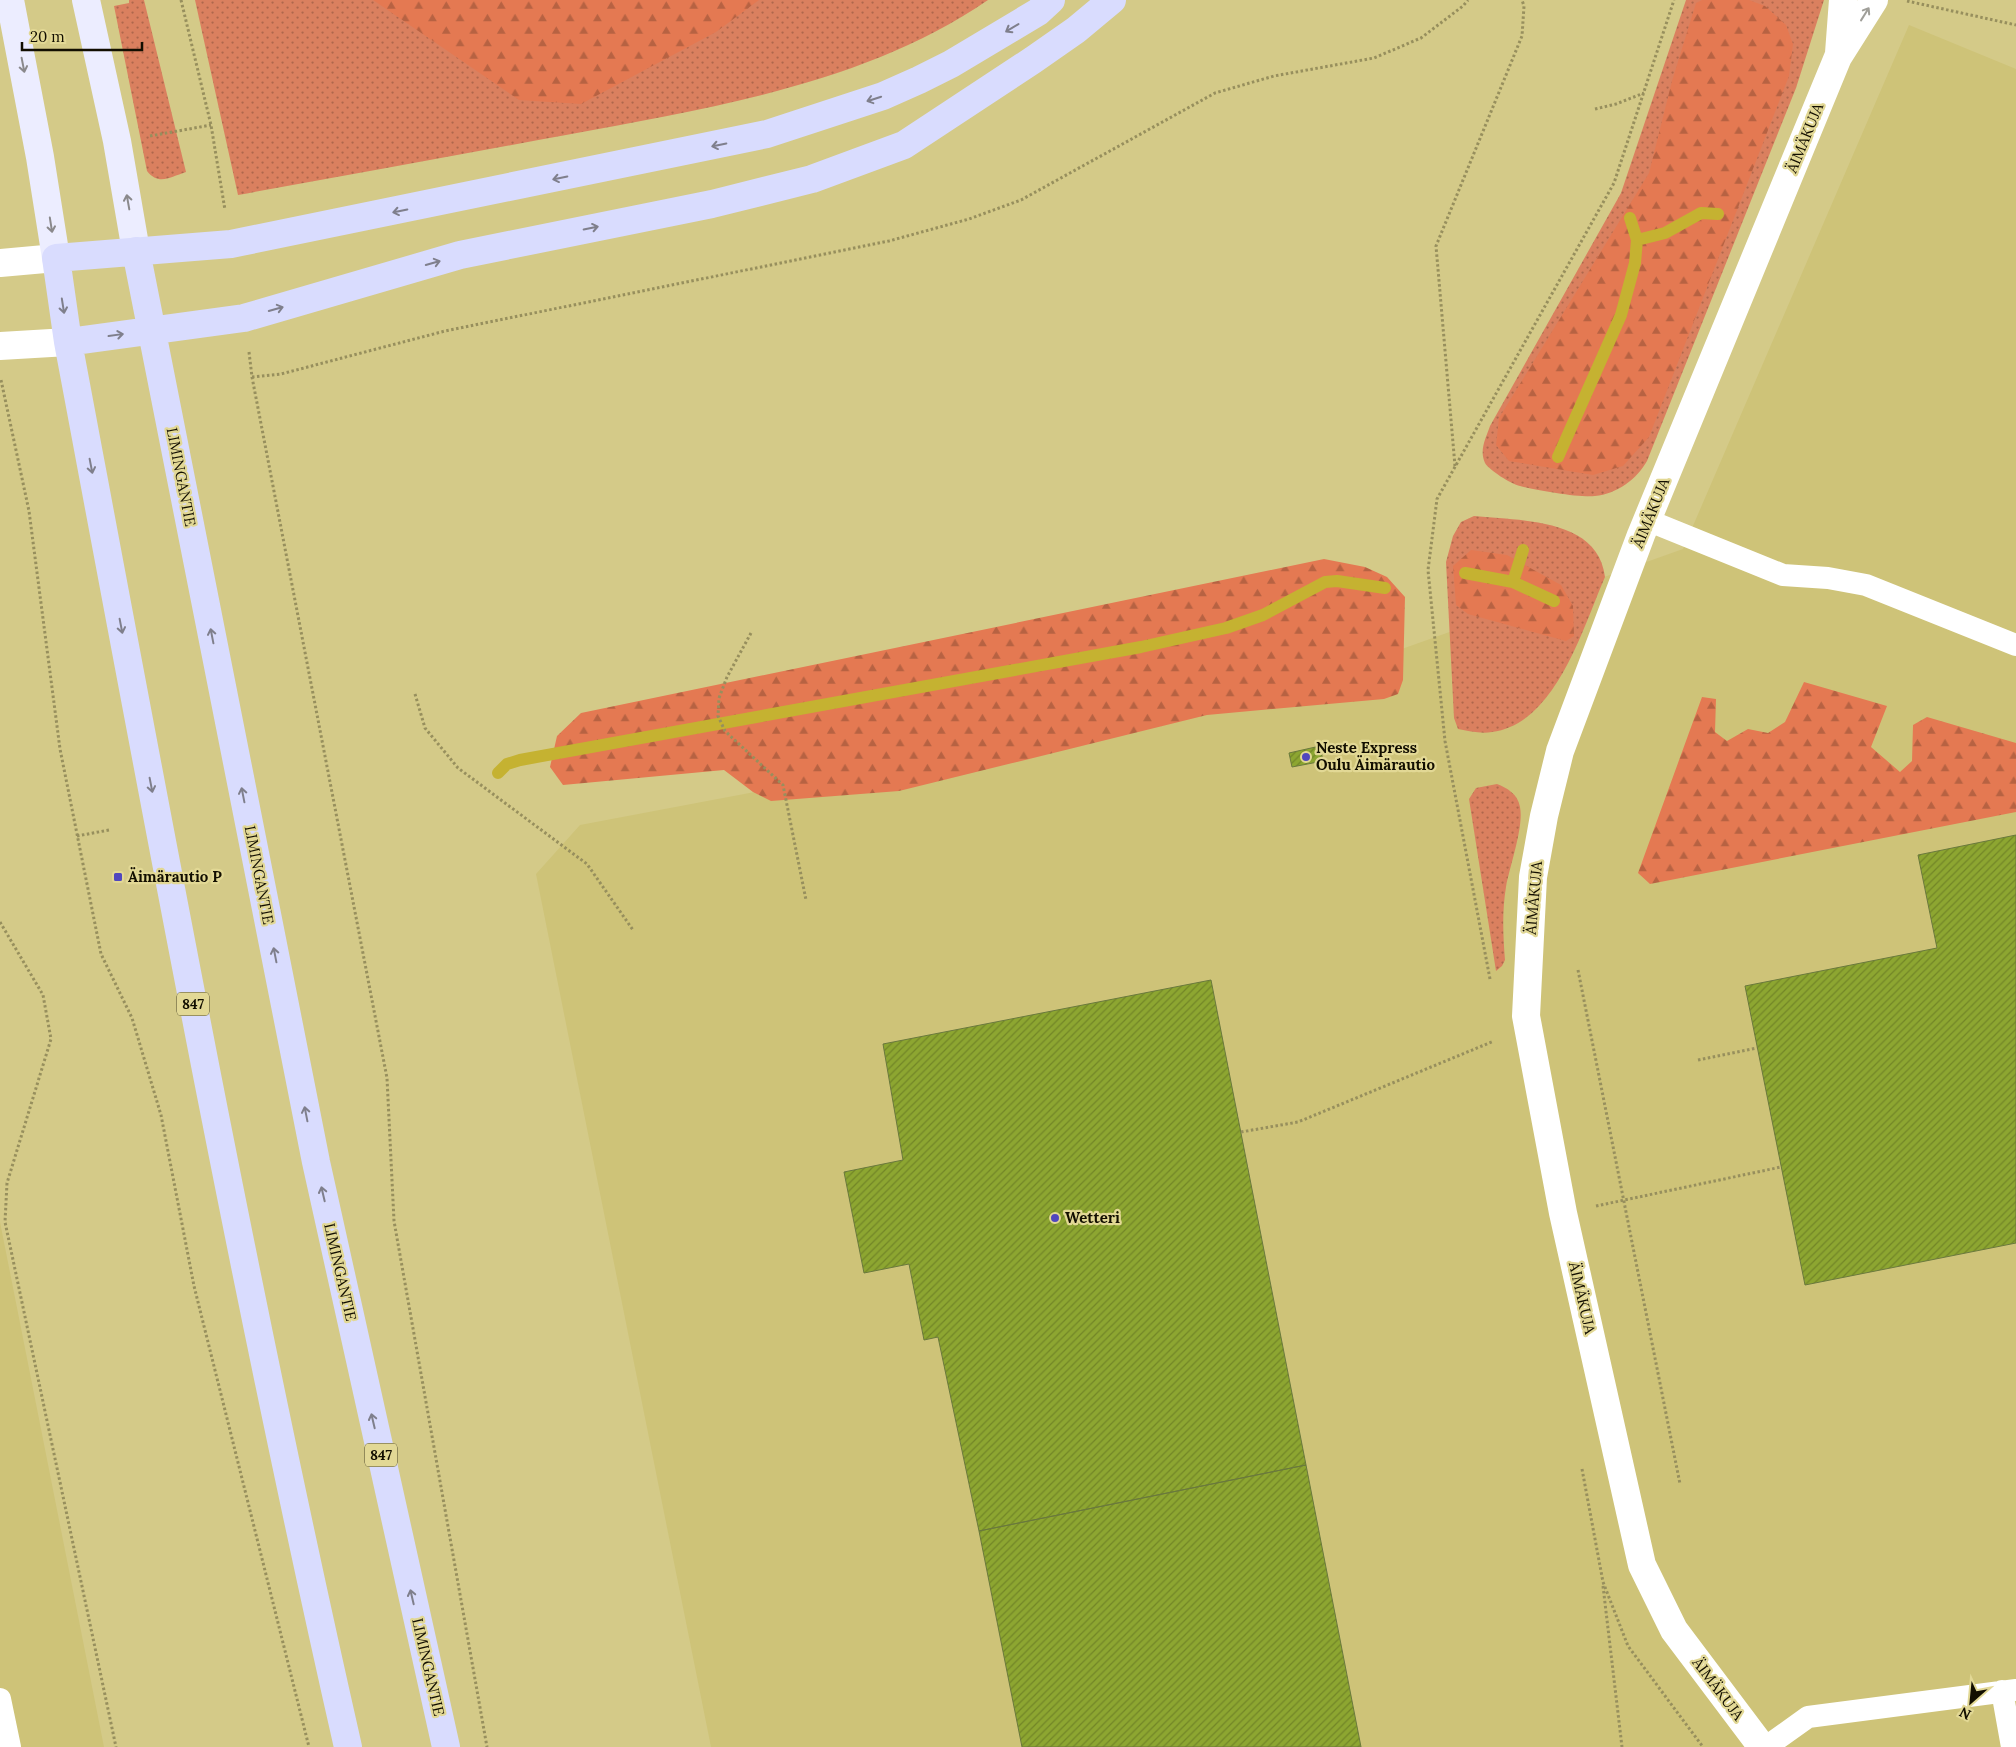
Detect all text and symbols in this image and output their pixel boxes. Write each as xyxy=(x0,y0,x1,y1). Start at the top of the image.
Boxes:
one-way arrow xyxy=(1861,7,1871,21)
scale bar xyxy=(22,20,142,52)
one-way arrow xyxy=(1005,23,1019,33)
text: 20 m xyxy=(30,27,65,46)
one-way arrow xyxy=(18,57,28,73)
one-way arrow xyxy=(867,95,883,105)
street label: ÄIMÄKUJA xyxy=(1782,100,1827,176)
one-way arrow xyxy=(711,141,727,150)
one-way arrow xyxy=(552,174,568,183)
one-way arrow xyxy=(122,195,132,211)
one-way arrow xyxy=(393,206,409,216)
one-way arrow xyxy=(46,217,56,233)
one-way arrow xyxy=(583,223,599,233)
one-way arrow xyxy=(424,258,440,268)
one-way arrow xyxy=(58,298,68,314)
one-way arrow xyxy=(268,303,284,313)
one-way arrow xyxy=(108,330,124,340)
street label: LIMINGANTIE xyxy=(163,426,200,528)
one-way arrow xyxy=(87,457,97,473)
street label: ÄIMÄKUJA xyxy=(1628,475,1673,551)
one-way arrow xyxy=(117,617,127,633)
one-way arrow xyxy=(207,628,216,644)
place label: Neste Express Oulu Äimärautio xyxy=(1316,738,1436,774)
marker: Neste Express Oulu Äimärautio xyxy=(1300,751,1312,763)
one-way arrow xyxy=(147,777,156,793)
one-way arrow xyxy=(238,788,248,804)
street label: LIMINGANTIE xyxy=(241,824,278,926)
street label: ÄIMÄKUJA xyxy=(1521,860,1546,936)
place label: Äimärautio P xyxy=(128,867,222,886)
marker: Äimärautio P xyxy=(112,871,124,883)
one-way arrow xyxy=(270,947,279,963)
road number: 847 xyxy=(177,992,209,1016)
one-way arrow xyxy=(301,1107,311,1123)
one-way arrow xyxy=(318,1187,327,1203)
place label: Wetteri xyxy=(1065,1208,1120,1227)
marker: Wetteri xyxy=(1049,1212,1061,1224)
street label: LIMINGANTIE xyxy=(320,1221,361,1323)
street label: ÄIMÄKUJA xyxy=(1565,1259,1600,1336)
one-way arrow xyxy=(368,1414,378,1430)
road number: 847 xyxy=(365,1444,397,1466)
one-way arrow xyxy=(407,1589,416,1605)
street label: LIMINGANTIE xyxy=(408,1616,449,1718)
street label: ÄIMÄKUJA xyxy=(1688,1653,1749,1724)
north arrow xyxy=(1946,1677,1996,1727)
text: N xyxy=(1956,1703,1974,1724)

